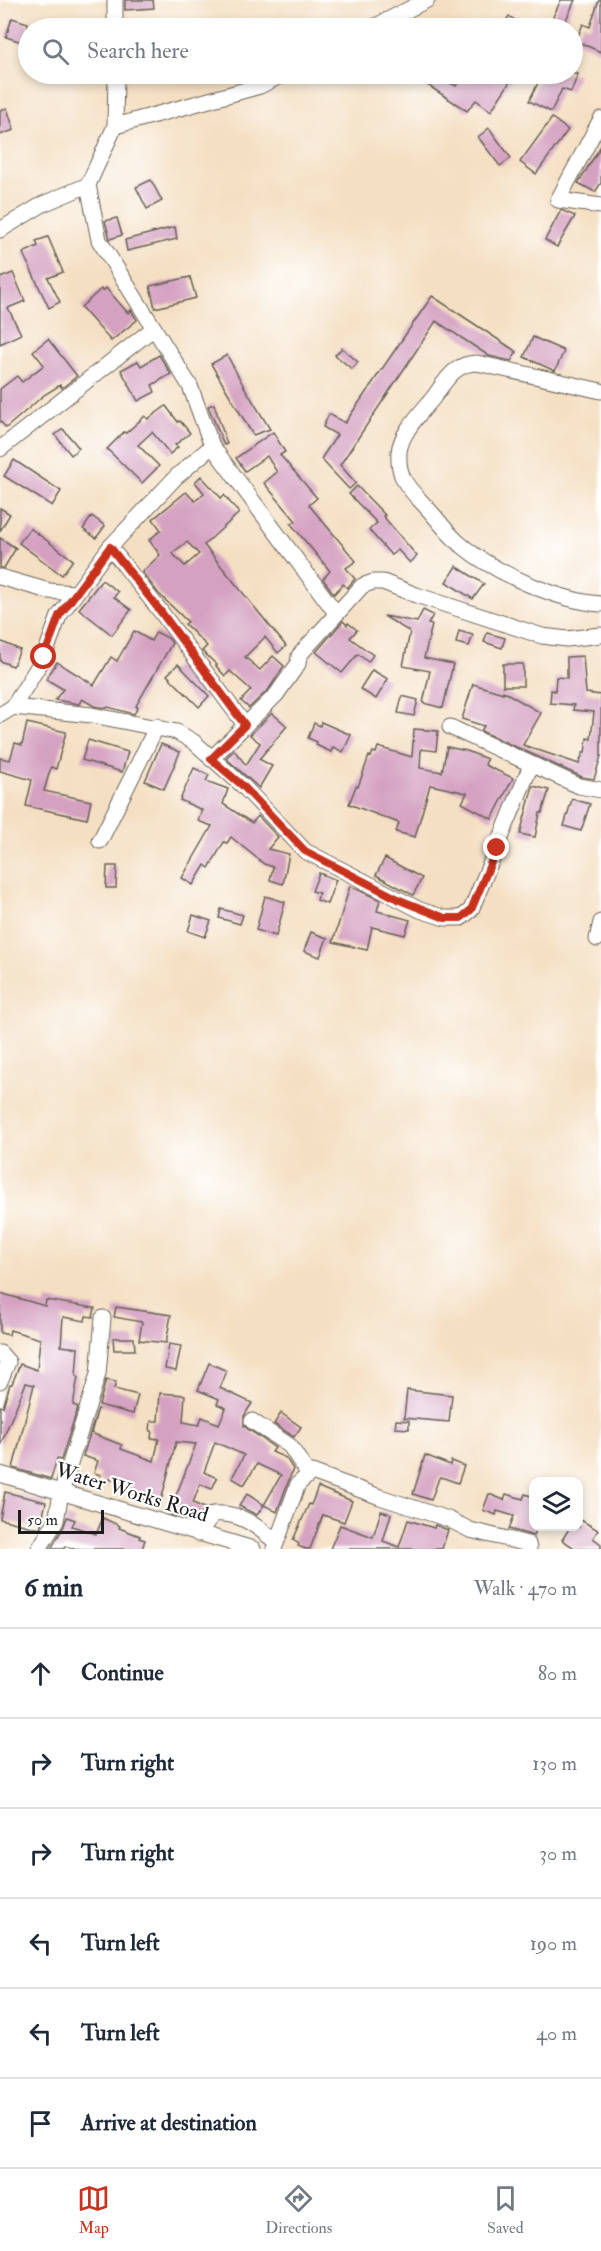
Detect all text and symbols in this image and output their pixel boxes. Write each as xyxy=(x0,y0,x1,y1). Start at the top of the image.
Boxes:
search box xyxy=(18,18,583,84)
icon: search xyxy=(39,35,72,68)
text: Search here xyxy=(87,37,189,65)
route start xyxy=(30,643,56,669)
route end xyxy=(483,834,509,860)
street label: Water Works Road xyxy=(51,1456,212,1529)
map controls xyxy=(529,1477,583,1531)
button: layers xyxy=(529,1477,583,1531)
scale bar xyxy=(18,1507,104,1534)
text: 50 m xyxy=(27,1510,58,1530)
text: 6 min xyxy=(24,1572,83,1604)
text: Walk · 470 m xyxy=(474,1576,577,1601)
icon: ahead xyxy=(24,1657,57,1690)
text: Continue xyxy=(81,1659,164,1687)
text: 80 m xyxy=(538,1661,577,1686)
icon: right xyxy=(24,1747,57,1780)
text: Turn right xyxy=(81,1749,174,1777)
text: 130 m xyxy=(532,1751,577,1776)
icon: right xyxy=(24,1837,57,1870)
text: Turn right xyxy=(81,1839,174,1867)
text: 30 m xyxy=(539,1841,577,1866)
icon: left xyxy=(24,1927,57,1960)
text: Turn left xyxy=(81,1929,160,1957)
text: 190 m xyxy=(530,1931,577,1956)
icon: left xyxy=(24,2017,57,2050)
text: Turn left xyxy=(81,2019,160,2047)
text: 40 m xyxy=(536,2021,577,2046)
icon: arrive xyxy=(24,2107,57,2140)
text: Arrive at destination xyxy=(81,2109,257,2137)
tab: Map xyxy=(77,2182,110,2238)
tab: Directions xyxy=(265,2182,332,2238)
tab: Saved xyxy=(487,2182,524,2238)

